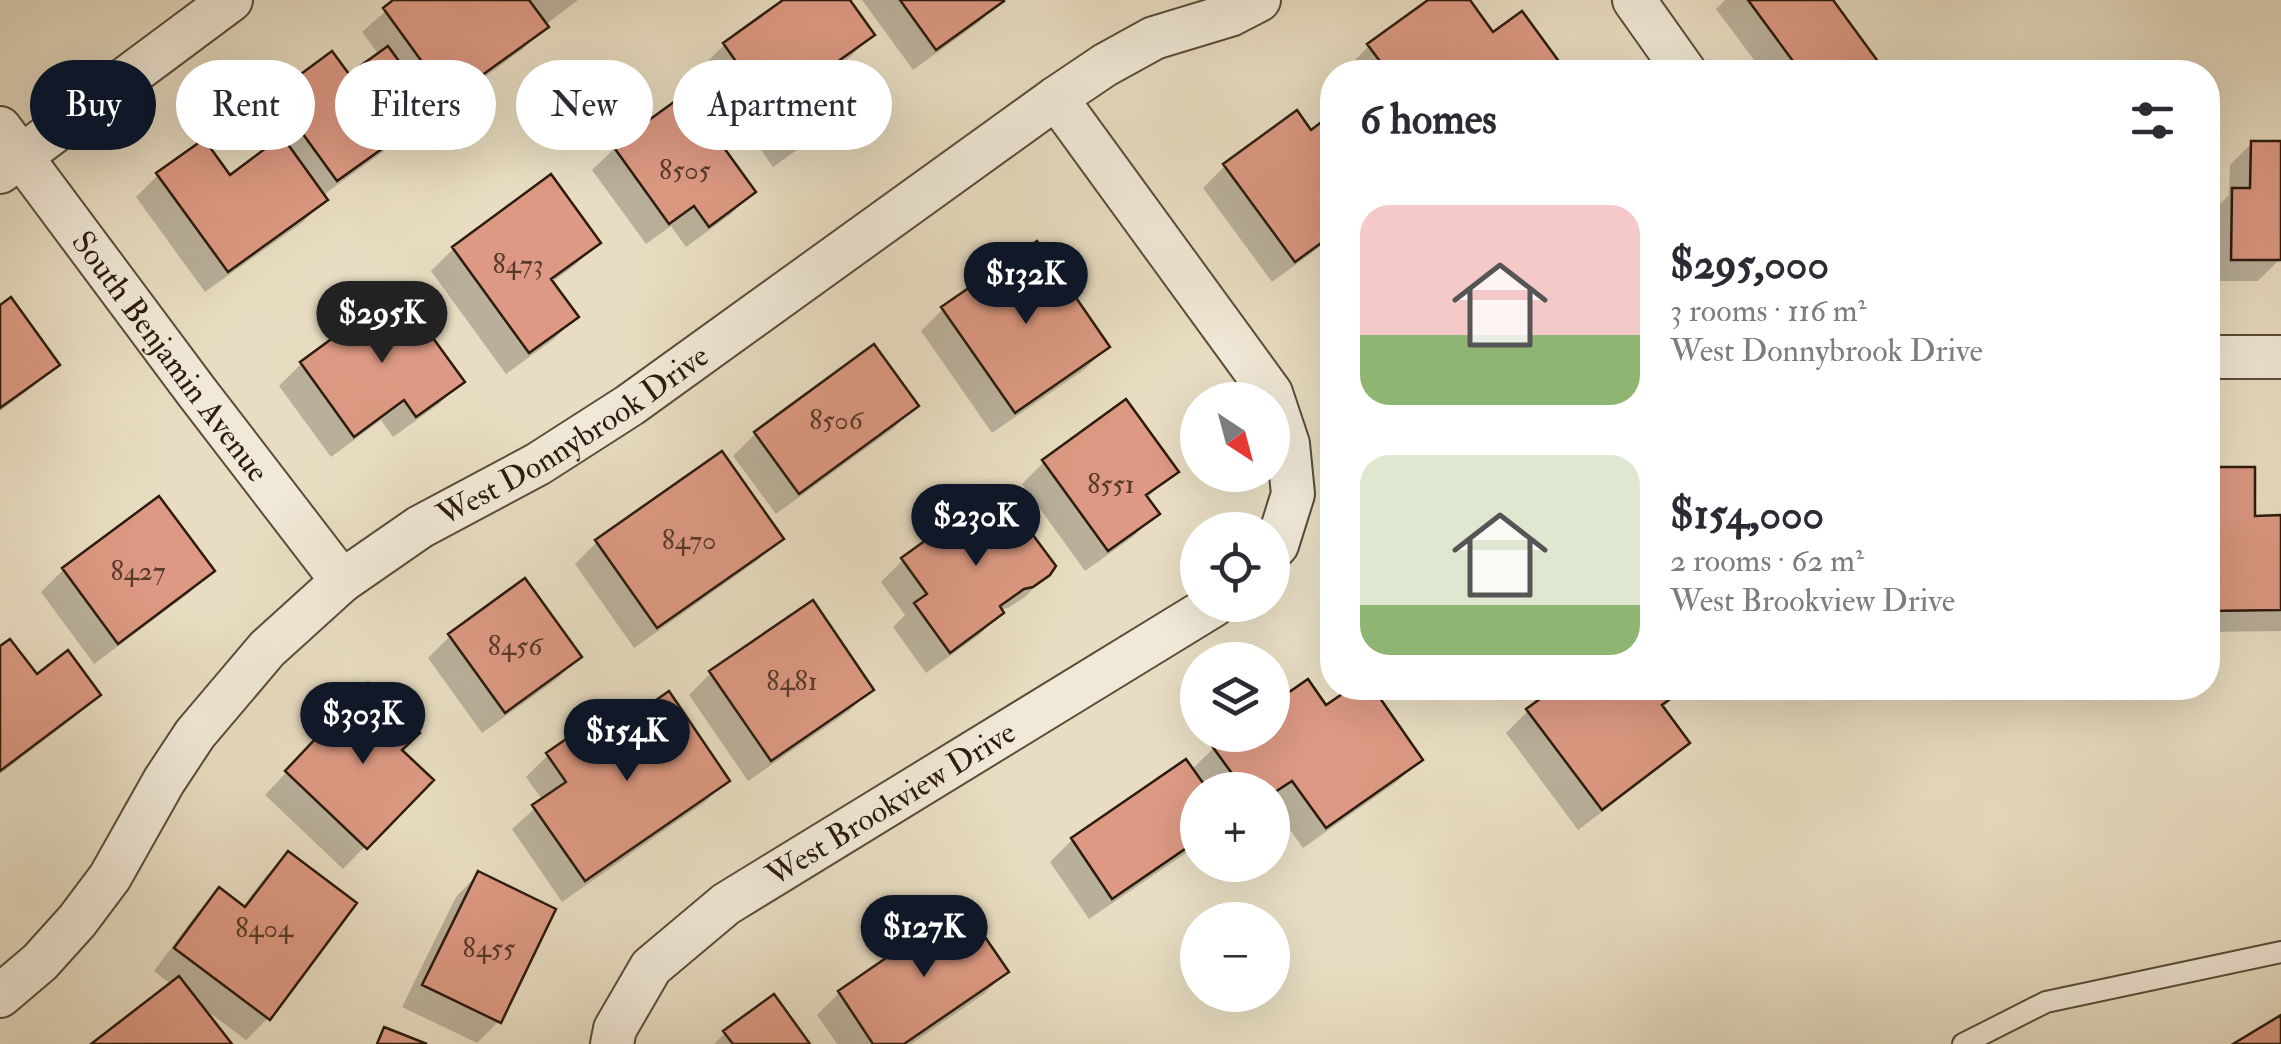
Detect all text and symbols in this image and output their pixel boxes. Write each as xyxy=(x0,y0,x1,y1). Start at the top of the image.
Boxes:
chip: Buy xyxy=(30,60,156,150)
chip: Rent xyxy=(176,60,315,150)
chip: Filters xyxy=(335,60,496,150)
chip: New xyxy=(516,60,653,150)
chip: Apartment xyxy=(673,60,892,150)
icon: filters xyxy=(2125,93,2180,148)
text: 6 homes xyxy=(1360,94,1497,146)
house number: 8505 xyxy=(659,153,712,188)
street label: South Benjamin Avenue xyxy=(63,223,278,490)
text: $295,000 xyxy=(1670,239,1829,291)
pin: $132K xyxy=(956,242,1096,327)
icon: home xyxy=(1440,245,1560,365)
house number: 8473 xyxy=(492,247,544,282)
text: $132K xyxy=(986,254,1066,294)
pin: $295K xyxy=(312,281,452,366)
text: 3 rooms · 116 m² xyxy=(1670,291,1867,331)
text: $295K xyxy=(338,293,426,333)
text: West Donnybrook Drive xyxy=(1670,331,1983,371)
street label: West Donnybrook Drive xyxy=(430,336,717,536)
north arrow xyxy=(1180,382,1290,492)
map controls xyxy=(1180,382,1290,1012)
house number: 8506 xyxy=(809,403,865,438)
house number: 8551 xyxy=(1087,467,1135,502)
pin: $230K xyxy=(906,484,1046,569)
text: $154,000 xyxy=(1670,489,1824,541)
icon: home xyxy=(1440,495,1560,615)
text: $230K xyxy=(933,496,1019,536)
button: locate xyxy=(1180,512,1290,622)
house number: 8470 xyxy=(662,523,716,558)
text: 2 rooms · 62 m² xyxy=(1670,541,1864,581)
house number: 8427 xyxy=(110,554,166,589)
text: West Brookview Drive xyxy=(1670,581,1955,621)
house number: 8456 xyxy=(488,629,544,664)
button: layers xyxy=(1180,642,1290,752)
house number: 8481 xyxy=(766,664,818,699)
pin: $303K xyxy=(293,682,433,767)
text: $303K xyxy=(322,694,404,734)
pin: $154K xyxy=(557,699,697,784)
text: $154K xyxy=(586,711,668,751)
street label: West Brookview Drive xyxy=(758,712,1023,896)
button: + xyxy=(1180,772,1290,882)
pin: $127K xyxy=(854,895,994,980)
button: − xyxy=(1180,902,1290,1012)
text: $127K xyxy=(883,907,965,947)
house number: 8404 xyxy=(235,911,295,946)
house number: 8455 xyxy=(463,931,516,966)

